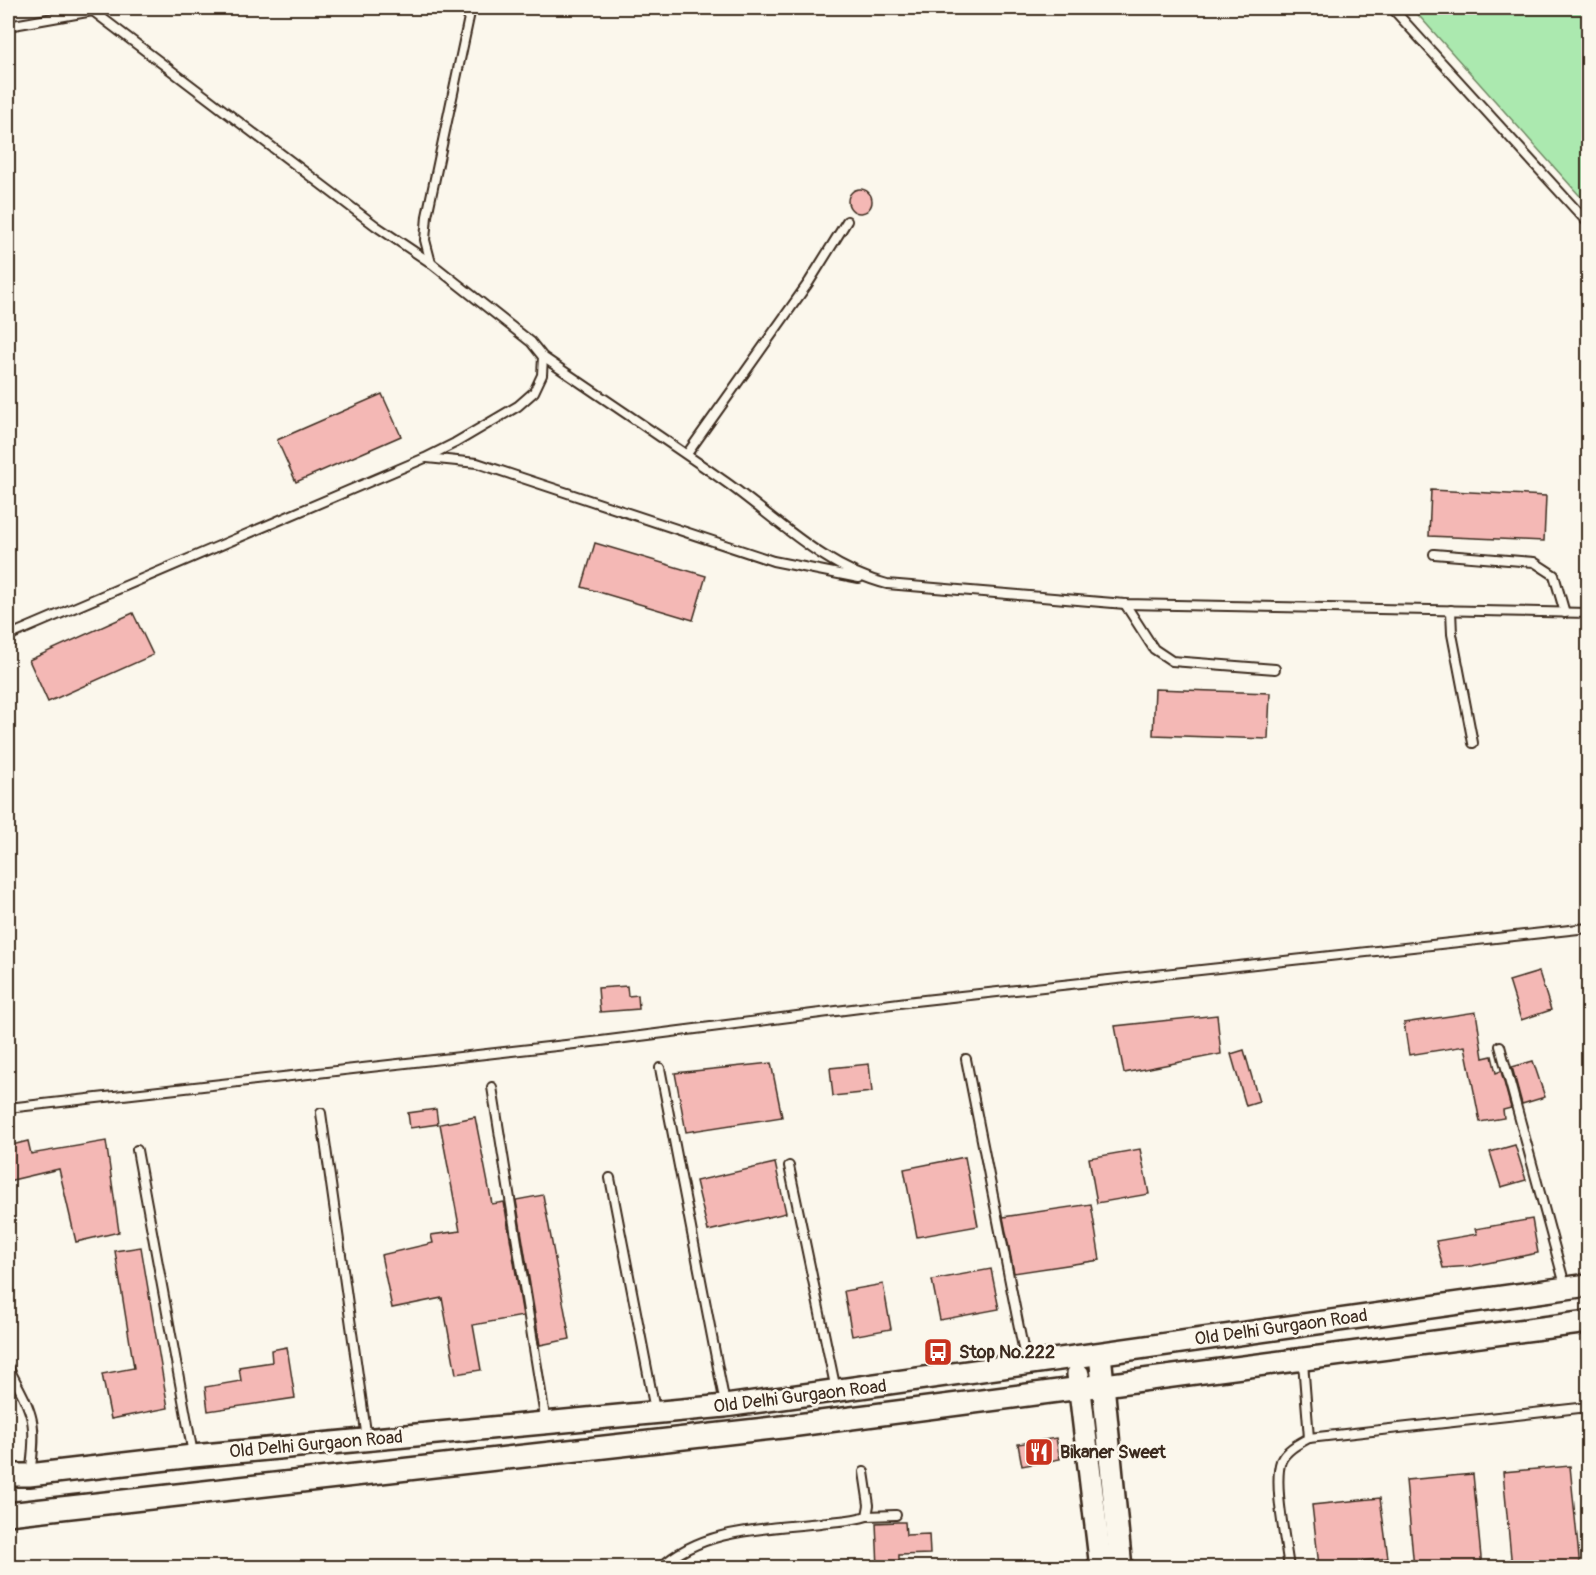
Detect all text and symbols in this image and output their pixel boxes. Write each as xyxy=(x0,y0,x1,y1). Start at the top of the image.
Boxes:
street label: Old Delhi Gurgaon Road xyxy=(1193,1304,1369,1351)
bus stop icon: Stop No.222 xyxy=(922,1336,954,1368)
place label: Stop No.222 xyxy=(959,1341,1055,1364)
street label: Old Delhi Gurgaon Road xyxy=(712,1374,888,1419)
street label: Old Delhi Gurgaon Road xyxy=(228,1425,404,1464)
restaurant icon: Bikaner Sweet xyxy=(1023,1436,1055,1468)
place label: Bikaner Sweet xyxy=(1060,1441,1167,1464)

